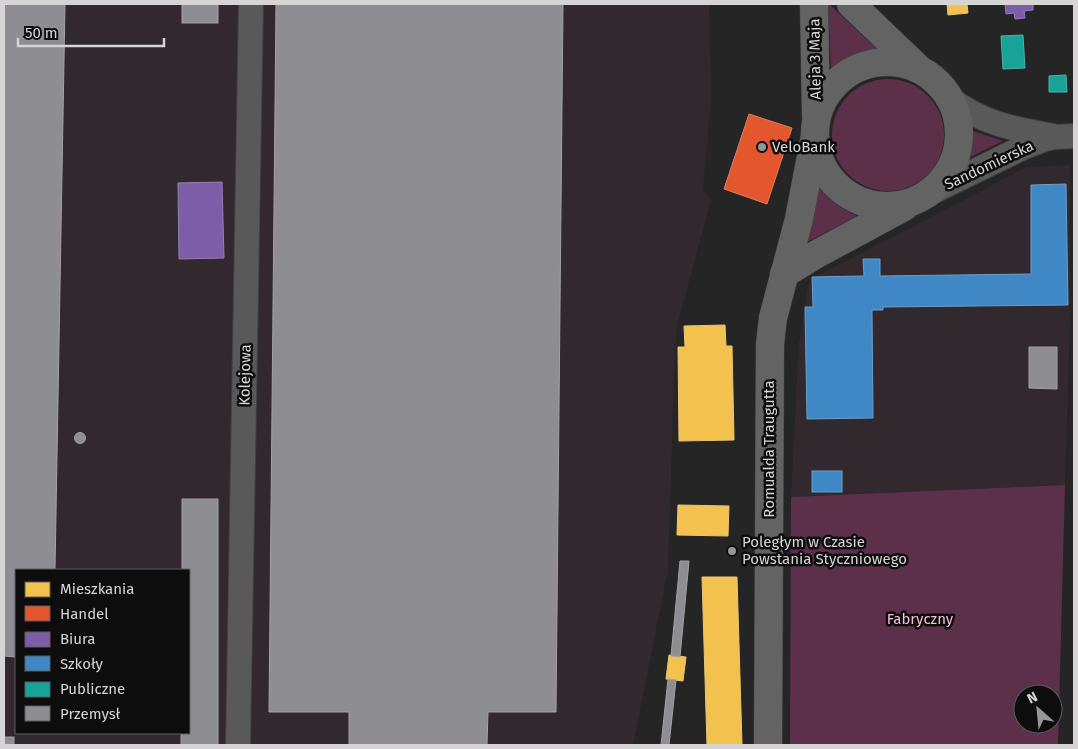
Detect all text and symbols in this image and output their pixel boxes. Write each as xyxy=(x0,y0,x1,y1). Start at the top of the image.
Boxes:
scale bar xyxy=(18,15,164,47)
street label: Aleja 3 Maja xyxy=(805,18,825,100)
text: 50 m xyxy=(25,24,58,42)
street label: Sandomierska xyxy=(942,136,1036,194)
place label: VeloBank xyxy=(772,138,835,156)
marker: VeloBank xyxy=(756,141,768,153)
street label: Kolejowa xyxy=(235,344,255,406)
street label: Romualda Traugutta xyxy=(760,380,778,518)
place label: Poległym w Czasie Powstania Styczniowego xyxy=(742,533,907,568)
marker: Poległym w Czasie Powstania Styczniowego xyxy=(726,545,738,557)
legend xyxy=(15,569,190,734)
text: Mieszkania xyxy=(60,580,134,598)
text: Handel xyxy=(60,605,109,623)
park label: Fabryczny xyxy=(887,610,954,628)
text: Biura xyxy=(60,630,96,648)
text: Szkoły xyxy=(60,655,104,673)
text: Publiczne xyxy=(60,680,125,698)
north arrow xyxy=(1013,684,1063,734)
text: N xyxy=(1024,688,1040,708)
text: Przemysł xyxy=(60,705,121,723)

